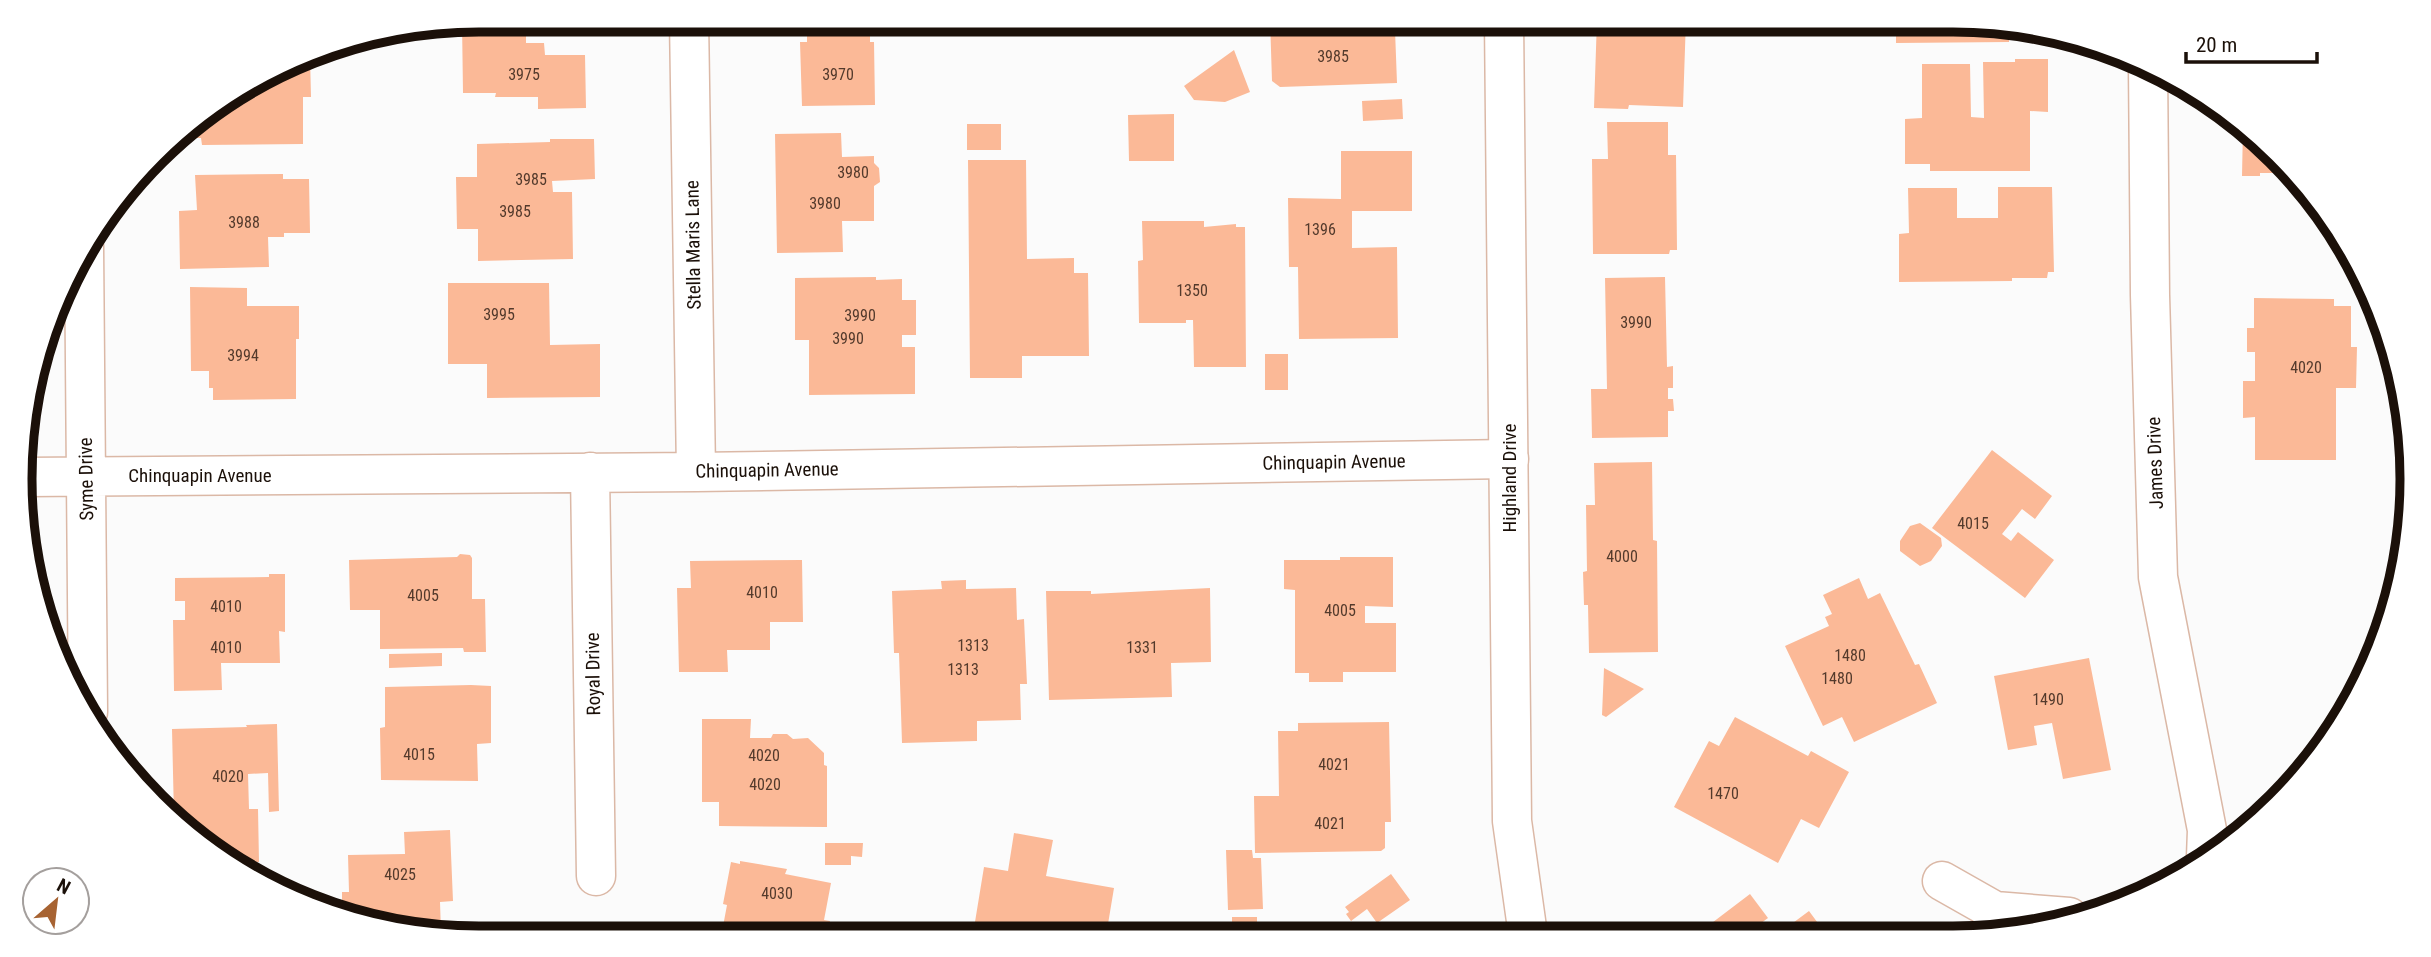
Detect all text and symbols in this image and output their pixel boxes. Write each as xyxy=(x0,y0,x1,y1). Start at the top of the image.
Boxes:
scale bar xyxy=(2186,21,2317,65)
text: 20 m xyxy=(2196,33,2237,57)
house number: 3985 xyxy=(1317,47,1349,66)
house number: 3975 xyxy=(508,65,540,84)
house number: 3970 xyxy=(822,65,854,84)
house number: 3980 xyxy=(837,163,869,182)
house number: 3985 xyxy=(515,170,547,189)
street label: Stella Maris Lane xyxy=(680,180,706,310)
house number: 3980 xyxy=(809,194,841,213)
house number: 3985 xyxy=(499,202,531,221)
house number: 3988 xyxy=(228,213,260,232)
house number: 1396 xyxy=(1304,220,1336,239)
house number: 1350 xyxy=(1176,281,1208,300)
house number: 3995 xyxy=(483,305,515,324)
house number: 3990 xyxy=(844,306,876,325)
house number: 3990 xyxy=(1620,313,1652,332)
house number: 3990 xyxy=(832,329,864,348)
house number: 3994 xyxy=(227,346,259,365)
house number: 4020 xyxy=(2290,358,2322,377)
street label: James Drive xyxy=(2142,416,2168,510)
street label: Highland Drive xyxy=(1498,423,1521,533)
street label: Syme Drive xyxy=(74,437,98,521)
street label: Chinquapin Avenue xyxy=(1262,449,1406,475)
street label: Chinquapin Avenue xyxy=(695,457,839,483)
street label: Chinquapin Avenue xyxy=(128,464,272,487)
house number: 4015 xyxy=(1957,514,1989,533)
house number: 4000 xyxy=(1606,547,1638,566)
house number: 4010 xyxy=(746,583,778,602)
house number: 4005 xyxy=(407,586,439,605)
house number: 4010 xyxy=(210,597,242,616)
house number: 4005 xyxy=(1324,601,1356,620)
street label: Royal Drive xyxy=(581,632,605,716)
house number: 1313 xyxy=(957,636,989,655)
house number: 4010 xyxy=(210,638,242,657)
house number: 1331 xyxy=(1126,638,1158,657)
house number: 1480 xyxy=(1834,646,1866,665)
house number: 1313 xyxy=(947,660,979,679)
house number: 1480 xyxy=(1821,669,1853,688)
house number: 1490 xyxy=(2032,690,2064,709)
house number: 4015 xyxy=(403,745,435,764)
house number: 4020 xyxy=(748,746,780,765)
house number: 4021 xyxy=(1318,755,1350,774)
house number: 4020 xyxy=(212,767,244,786)
house number: 4020 xyxy=(749,775,781,794)
house number: 1470 xyxy=(1707,784,1739,803)
house number: 4021 xyxy=(1314,814,1346,833)
house number: 4025 xyxy=(384,865,416,884)
north arrow xyxy=(21,866,91,936)
text: N xyxy=(53,874,74,899)
house number: 4030 xyxy=(761,884,793,903)

